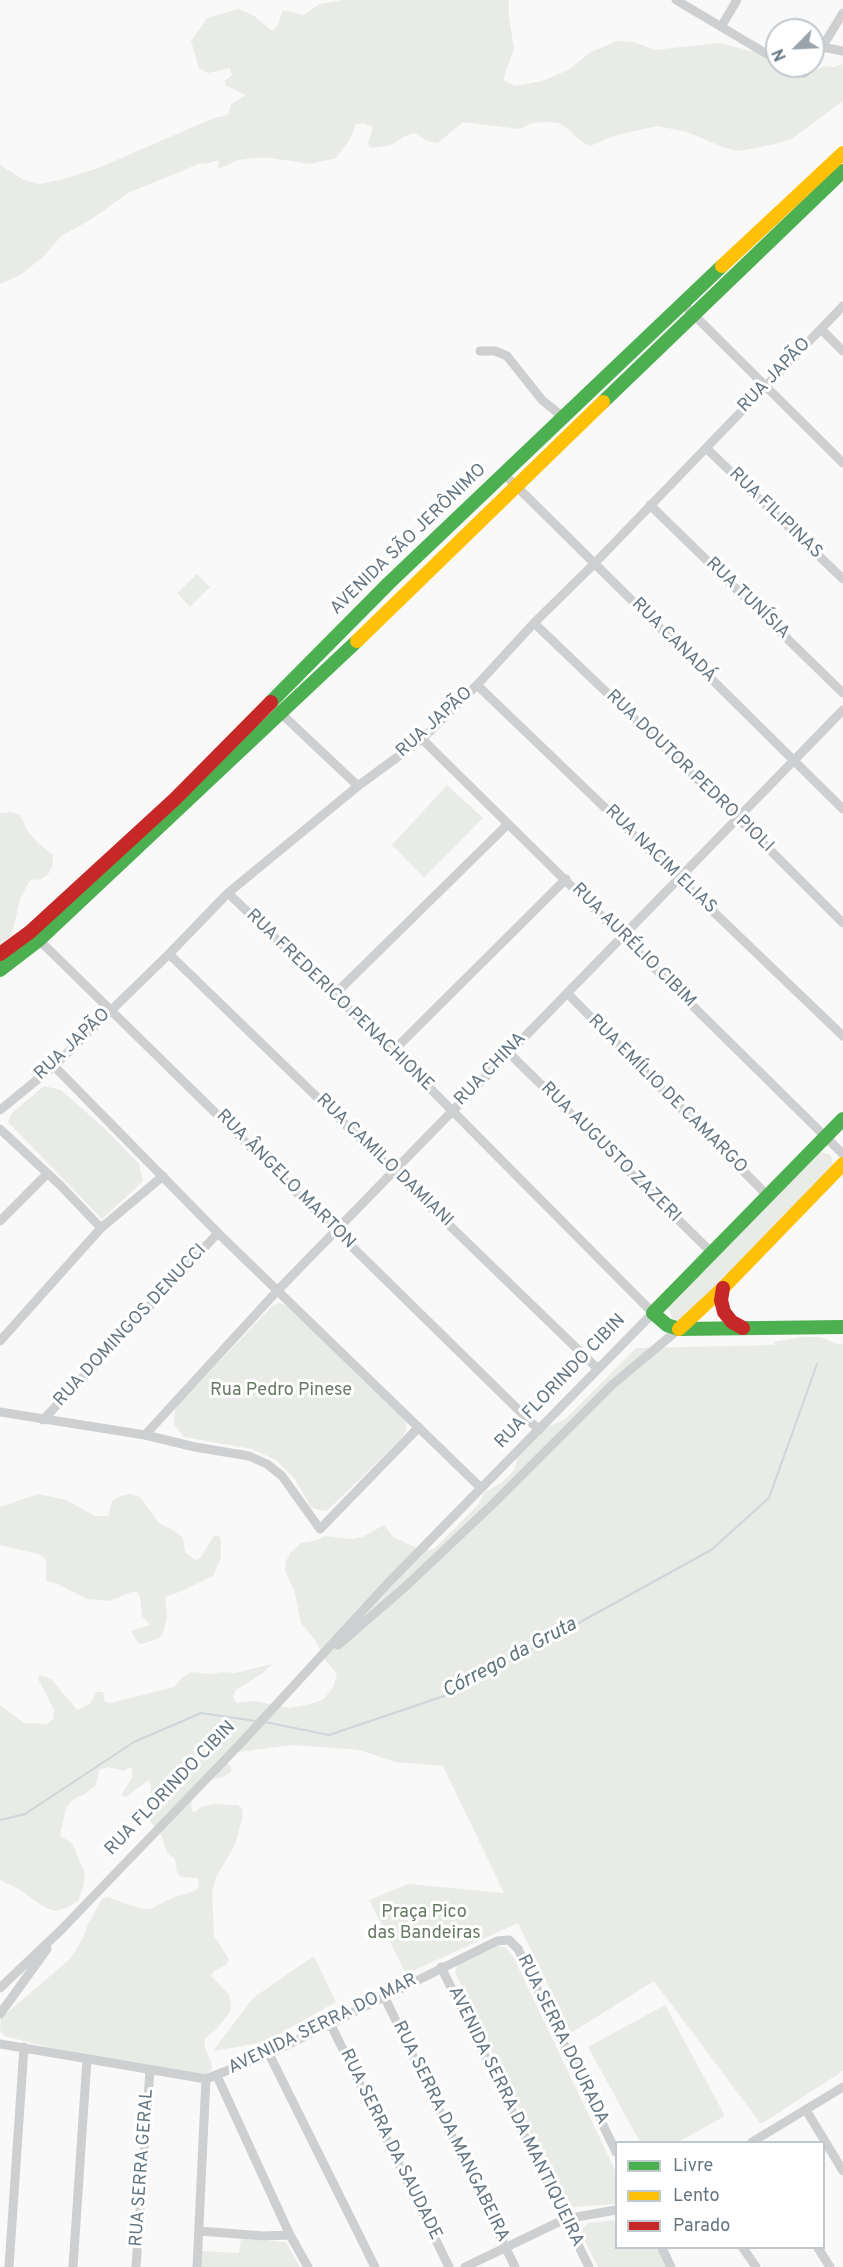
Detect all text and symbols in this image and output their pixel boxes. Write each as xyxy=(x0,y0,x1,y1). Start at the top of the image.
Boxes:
north arrow xyxy=(765,18,825,78)
text: N xyxy=(769,45,792,64)
street label: RUA JAPÃO xyxy=(734,334,816,418)
street label: AVENIDA SÃO JERÔNIMO xyxy=(327,460,491,620)
street label: RUA FILIPINAS xyxy=(724,464,826,564)
street label: RUA TUNÍSIA xyxy=(701,554,793,644)
street label: RUA CANADÁ xyxy=(626,594,720,688)
street label: RUA JAPÃO xyxy=(392,683,478,763)
street label: RUA DOUTOR PEDRO PIOLI xyxy=(601,686,777,858)
street label: RUA NACIM ELIAS xyxy=(600,801,720,919)
street label: RUA AURÉLIO CIBIM xyxy=(566,879,700,1013)
street label: RUA FREDERICO PENACHIONE xyxy=(241,905,437,1097)
street label: RUA JAPÃO xyxy=(31,1005,115,1085)
street label: RUA EMÍLIO DE CAMARGO xyxy=(583,1011,751,1179)
street label: RUA CHINA xyxy=(451,1029,531,1111)
street label: RUA AUGUSTO ZAZERI xyxy=(535,1078,685,1228)
street label: RUA CAMILO DAMIANI xyxy=(311,1090,457,1232)
street label: RUA ÂNGELO MARTON xyxy=(211,1106,359,1254)
street label: RUA DOMINGOS DENUCCI xyxy=(50,1240,212,1412)
street label: RUA FLORINDO CIBIN xyxy=(491,1310,631,1454)
park label: Rua Pedro Pinese xyxy=(210,1380,352,1402)
water label: Córrego da Gruta xyxy=(439,1614,581,1704)
street label: RUA FLORINDO CIBIN xyxy=(101,1717,241,1861)
park label: Praça Pico das Bandeiras xyxy=(367,1902,481,1944)
street label: RUA SERRA DOURADA xyxy=(511,1952,613,2128)
street label: AVENIDA SERRA DO MAR xyxy=(225,1970,421,2080)
street label: AVENIDA SERRA DA MANTIQUEIRA xyxy=(442,1983,588,2251)
street label: RUA SERRA DA MANGABEIRA xyxy=(387,2018,513,2246)
street label: RUA SERRA DA SAUDADE xyxy=(334,2046,446,2244)
street label: RUA SERRA GERAL xyxy=(127,2089,159,2247)
legend xyxy=(615,2141,825,2249)
text: Livre xyxy=(673,2155,713,2178)
text: Lento xyxy=(673,2185,719,2208)
text: Parado xyxy=(673,2215,730,2238)

